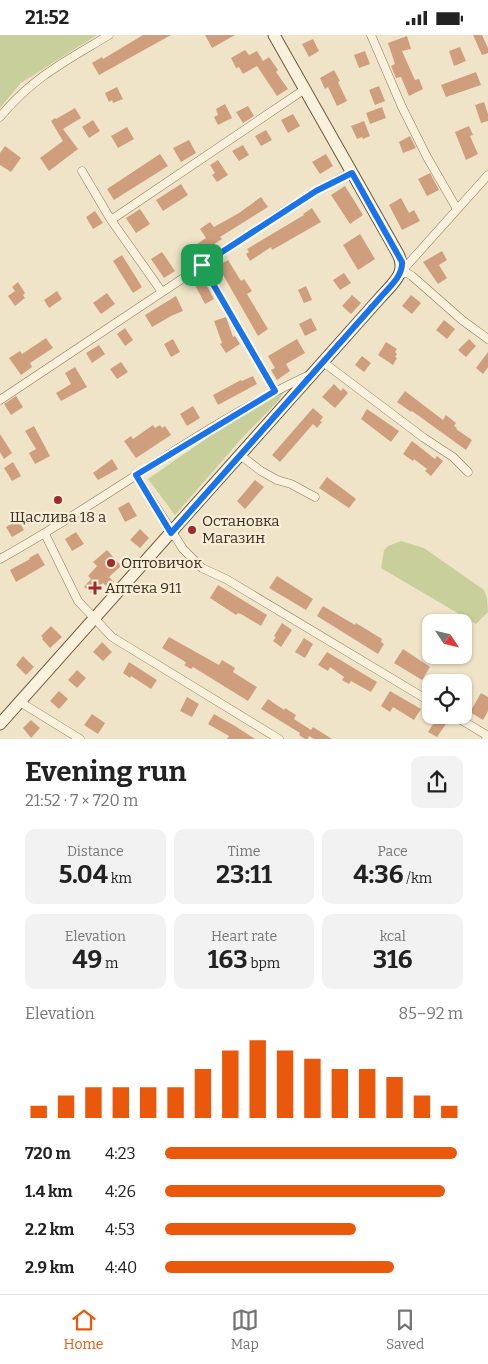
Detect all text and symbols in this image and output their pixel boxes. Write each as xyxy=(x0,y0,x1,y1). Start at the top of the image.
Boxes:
text: 21:52 xyxy=(25,6,69,29)
pin xyxy=(181,244,223,286)
icon: arrive xyxy=(188,251,216,279)
marker: Щаслива 18 а xyxy=(52,494,64,506)
place label: Щаслива 18 а xyxy=(10,508,106,526)
place label: Остановка Магазин xyxy=(202,512,280,547)
marker: Остановка Магазин xyxy=(186,524,198,536)
place label: Оптовичок xyxy=(121,554,202,572)
marker: Оптовичок xyxy=(105,557,117,569)
place label: Аптека 911 xyxy=(105,579,181,597)
marker: Аптека 911 xyxy=(89,582,101,594)
north arrow xyxy=(422,614,472,664)
map controls xyxy=(422,614,472,724)
button: locate xyxy=(422,674,472,724)
text: Evening run xyxy=(25,755,186,788)
button: share xyxy=(411,756,463,808)
text: 21:52 · 7 × 720 m xyxy=(25,791,138,810)
text: Distance xyxy=(67,843,124,860)
text: Time xyxy=(227,843,261,860)
text: Pace xyxy=(378,843,408,860)
text: 5.04 xyxy=(59,860,108,890)
text: 23:11 xyxy=(216,860,272,890)
text: 4:36 xyxy=(353,860,404,890)
text: km xyxy=(108,870,132,887)
text: /km xyxy=(404,870,432,887)
text: Elevation xyxy=(65,928,126,945)
text: Heart rate xyxy=(211,928,277,945)
text: kcal xyxy=(380,928,406,945)
text: 49 xyxy=(72,945,102,975)
text: 163 xyxy=(208,945,248,975)
text: 316 xyxy=(373,945,413,975)
text: m xyxy=(102,955,118,972)
text: bpm xyxy=(248,955,280,972)
text: Elevation xyxy=(25,1004,95,1023)
text: 85–92 m xyxy=(399,1004,463,1023)
text: 720 m xyxy=(25,1144,71,1163)
text: 4:23 xyxy=(105,1144,136,1163)
text: 1.4 km xyxy=(25,1182,73,1201)
text: 4:26 xyxy=(105,1182,136,1201)
text: 2.2 km xyxy=(25,1220,74,1239)
text: 4:53 xyxy=(105,1220,135,1239)
text: 2.9 km xyxy=(25,1258,74,1277)
text: 4:40 xyxy=(105,1258,137,1277)
tab: Home xyxy=(64,1306,104,1353)
tab: Map xyxy=(231,1306,259,1353)
tab: Saved xyxy=(386,1306,424,1353)

